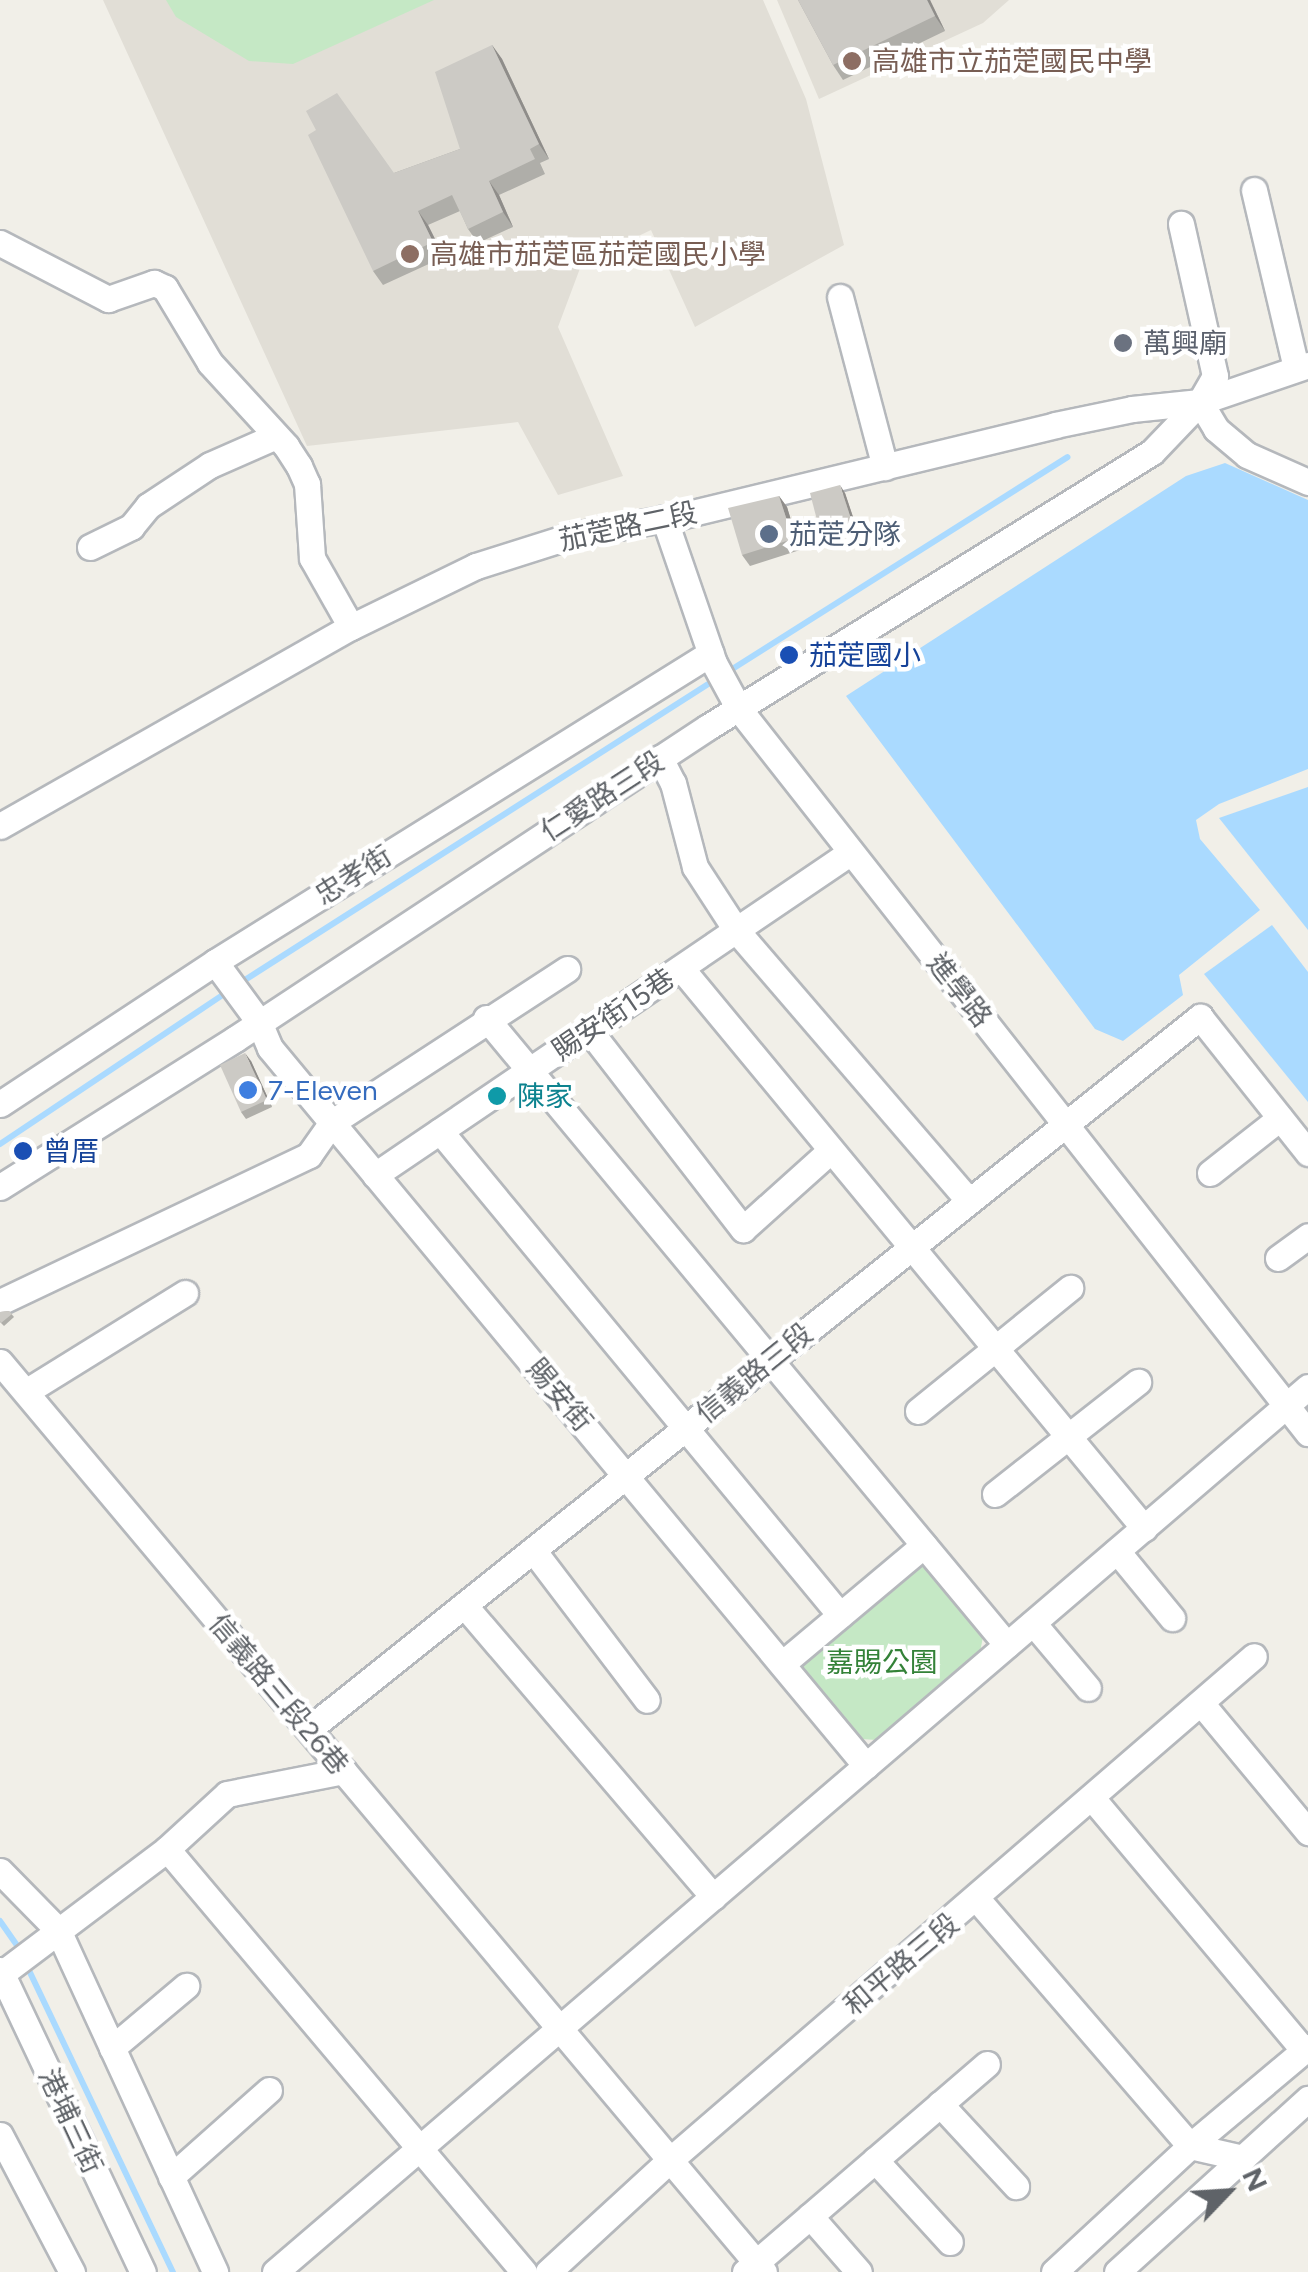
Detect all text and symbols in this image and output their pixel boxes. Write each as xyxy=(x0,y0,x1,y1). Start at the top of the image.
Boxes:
place label: 高雄市立茄萣國民中學 xyxy=(872,44,1152,78)
marker: 高雄市立茄萣國民中學 xyxy=(841,50,863,72)
place label: 高雄市茄萣區茄萣國民小學 xyxy=(430,237,766,271)
marker: 高雄市茄萣區茄萣國民小學 xyxy=(399,243,421,265)
place label: 萬興廟 xyxy=(1143,326,1227,360)
marker: 萬興廟 xyxy=(1112,332,1134,354)
street label: 茄萣路二段 xyxy=(556,495,700,557)
place label: 茄萣分隊 xyxy=(789,517,901,551)
marker: 茄萣分隊 xyxy=(758,523,780,545)
place label: 茄萣國小 xyxy=(809,638,921,672)
marker: 茄萣國小 xyxy=(778,644,800,666)
street label: 仁愛路三段 xyxy=(534,744,670,848)
street label: 忠孝街 xyxy=(308,838,398,912)
street label: 進學路 xyxy=(921,947,999,1033)
street label: 賜安街15巷 xyxy=(546,961,680,1067)
place label: 7-Eleven xyxy=(268,1073,378,1107)
marker: 7-Eleven xyxy=(237,1079,259,1101)
place label: 陳家 xyxy=(517,1079,573,1113)
marker: 陳家 xyxy=(486,1085,508,1107)
place label: 曾厝 xyxy=(43,1134,99,1168)
marker: 曾厝 xyxy=(12,1140,34,1162)
street label: 信義路三段 xyxy=(689,1316,819,1430)
street label: 賜安街 xyxy=(520,1352,600,1438)
street label: 信義路三段26巷 xyxy=(202,1607,356,1781)
park label: 嘉賜公園 xyxy=(826,1645,938,1679)
street label: 和平路三段 xyxy=(837,1906,965,2022)
street label: 港埔三街 xyxy=(32,2063,110,2179)
north arrow xyxy=(1178,2142,1278,2242)
text: N xyxy=(1235,2162,1275,2196)

